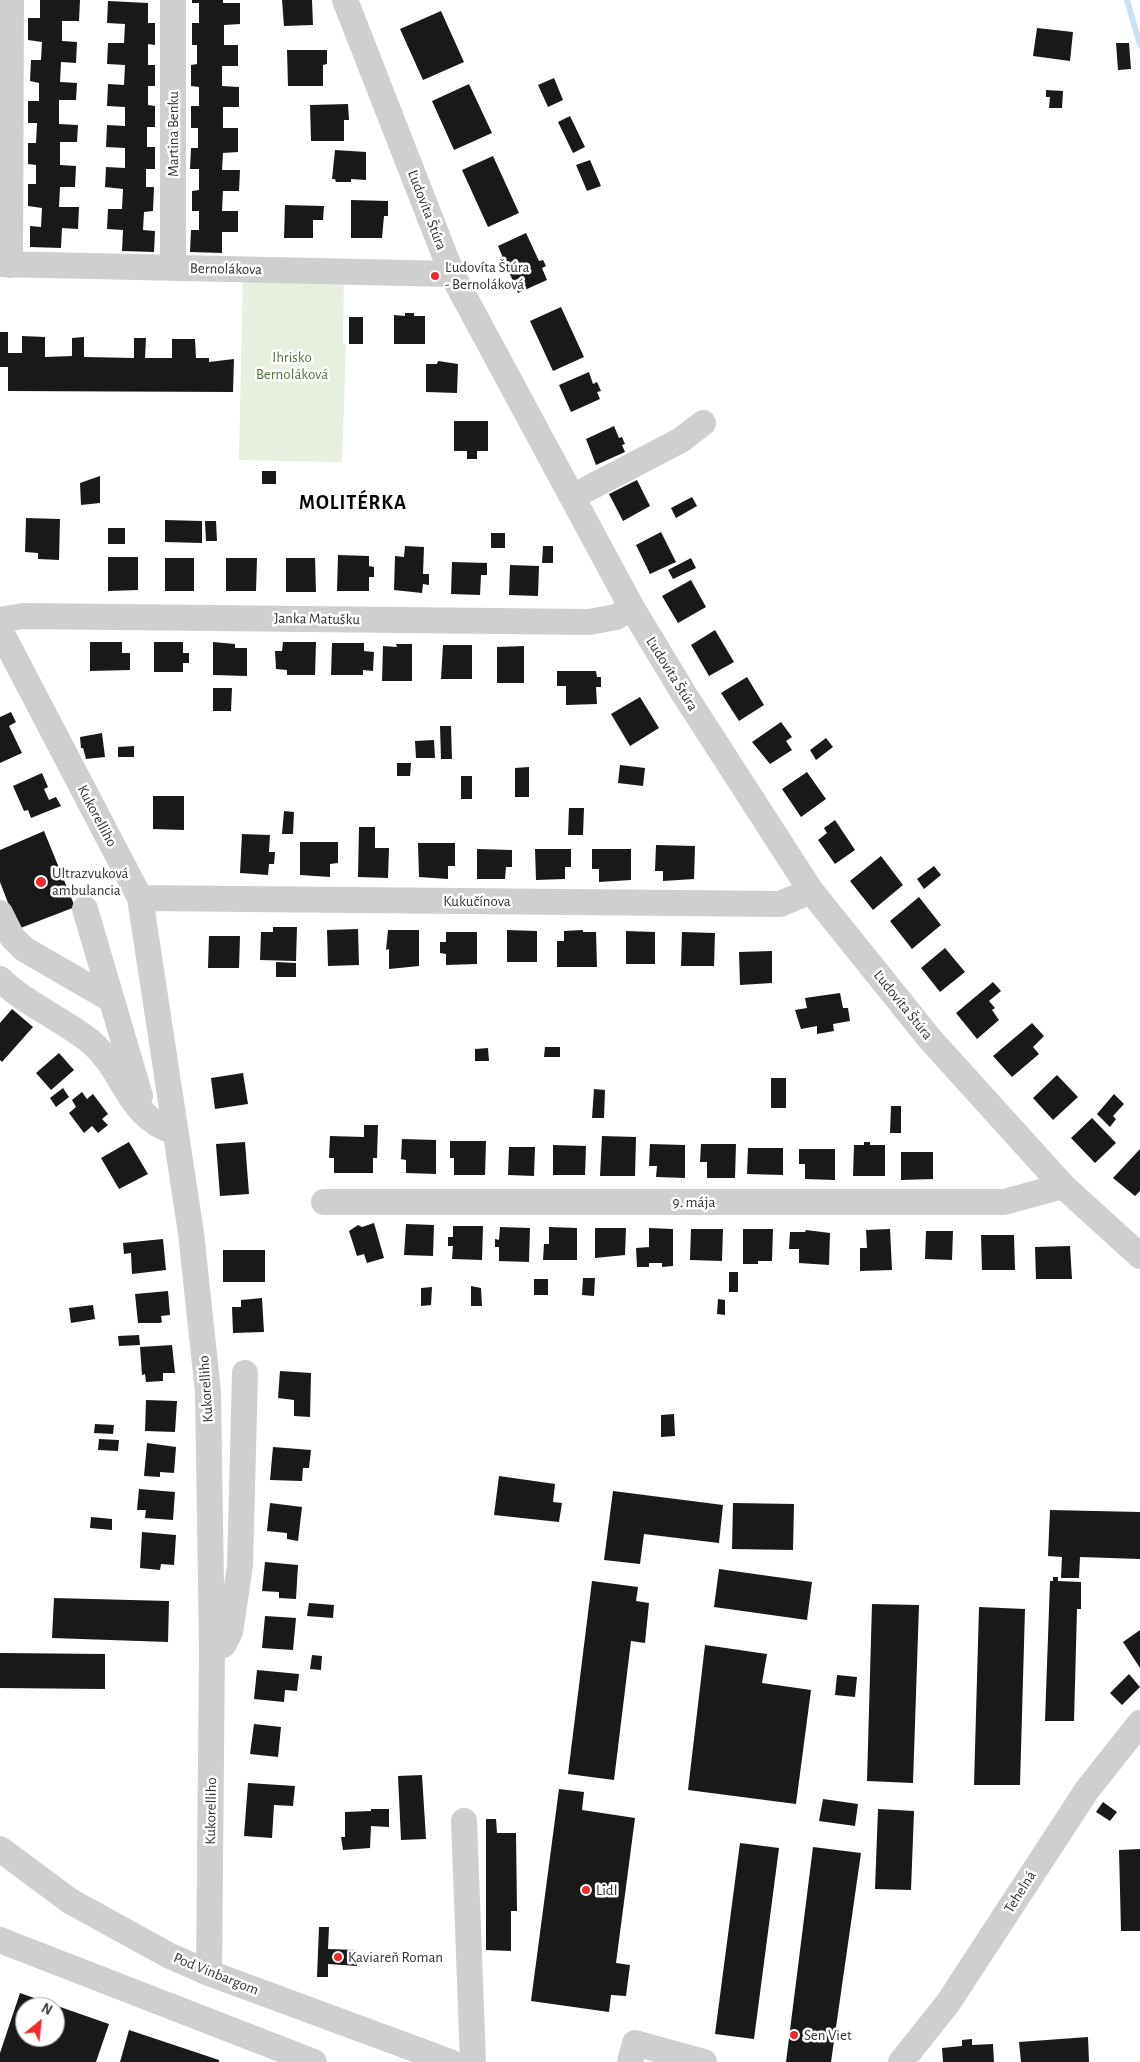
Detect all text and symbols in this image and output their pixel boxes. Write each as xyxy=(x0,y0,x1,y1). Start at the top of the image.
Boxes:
street label: Martina Benku xyxy=(164,91,182,177)
street label: Ľudovíta Štúra xyxy=(403,167,451,253)
place label: Ľudovíta Štúra - Bernoláková xyxy=(445,258,529,293)
street label: Bernolákova xyxy=(190,259,262,279)
marker: Ľudovíta Štúra - Bernoláková xyxy=(429,270,441,282)
park label: Ihrisko Bernoláková xyxy=(256,348,328,383)
district label: MOLITÉRKA xyxy=(298,491,408,515)
street label: Janka Matušku xyxy=(274,609,360,629)
street label: Ľudovíta Štúra xyxy=(642,633,702,715)
street label: Kukorelliho xyxy=(73,782,121,850)
place label: Ultrazvuková ambulancia xyxy=(52,864,128,899)
marker: Ultrazvuková ambulancia xyxy=(34,875,48,889)
street label: Kukučínova xyxy=(443,892,511,910)
street label: Ľudovíta Štúra xyxy=(869,967,937,1043)
street label: 9. mája xyxy=(673,1193,715,1211)
street label: Kukorelliho xyxy=(195,1355,217,1423)
street label: Kukorelliho xyxy=(201,1777,221,1845)
street label: Tehelná xyxy=(1000,1868,1040,1916)
place label: Lidl xyxy=(596,1881,617,1899)
marker: Lidl xyxy=(580,1884,592,1896)
place label: Kaviareň Roman xyxy=(348,1948,443,1966)
street label: Pod Vinbargom xyxy=(171,1949,261,1999)
marker: Kaviareň Roman xyxy=(332,1951,344,1963)
north arrow xyxy=(15,1997,65,2047)
text: N xyxy=(39,2001,54,2018)
place label: Sen Viet xyxy=(804,2026,852,2044)
marker: Sen Viet xyxy=(788,2029,800,2041)

